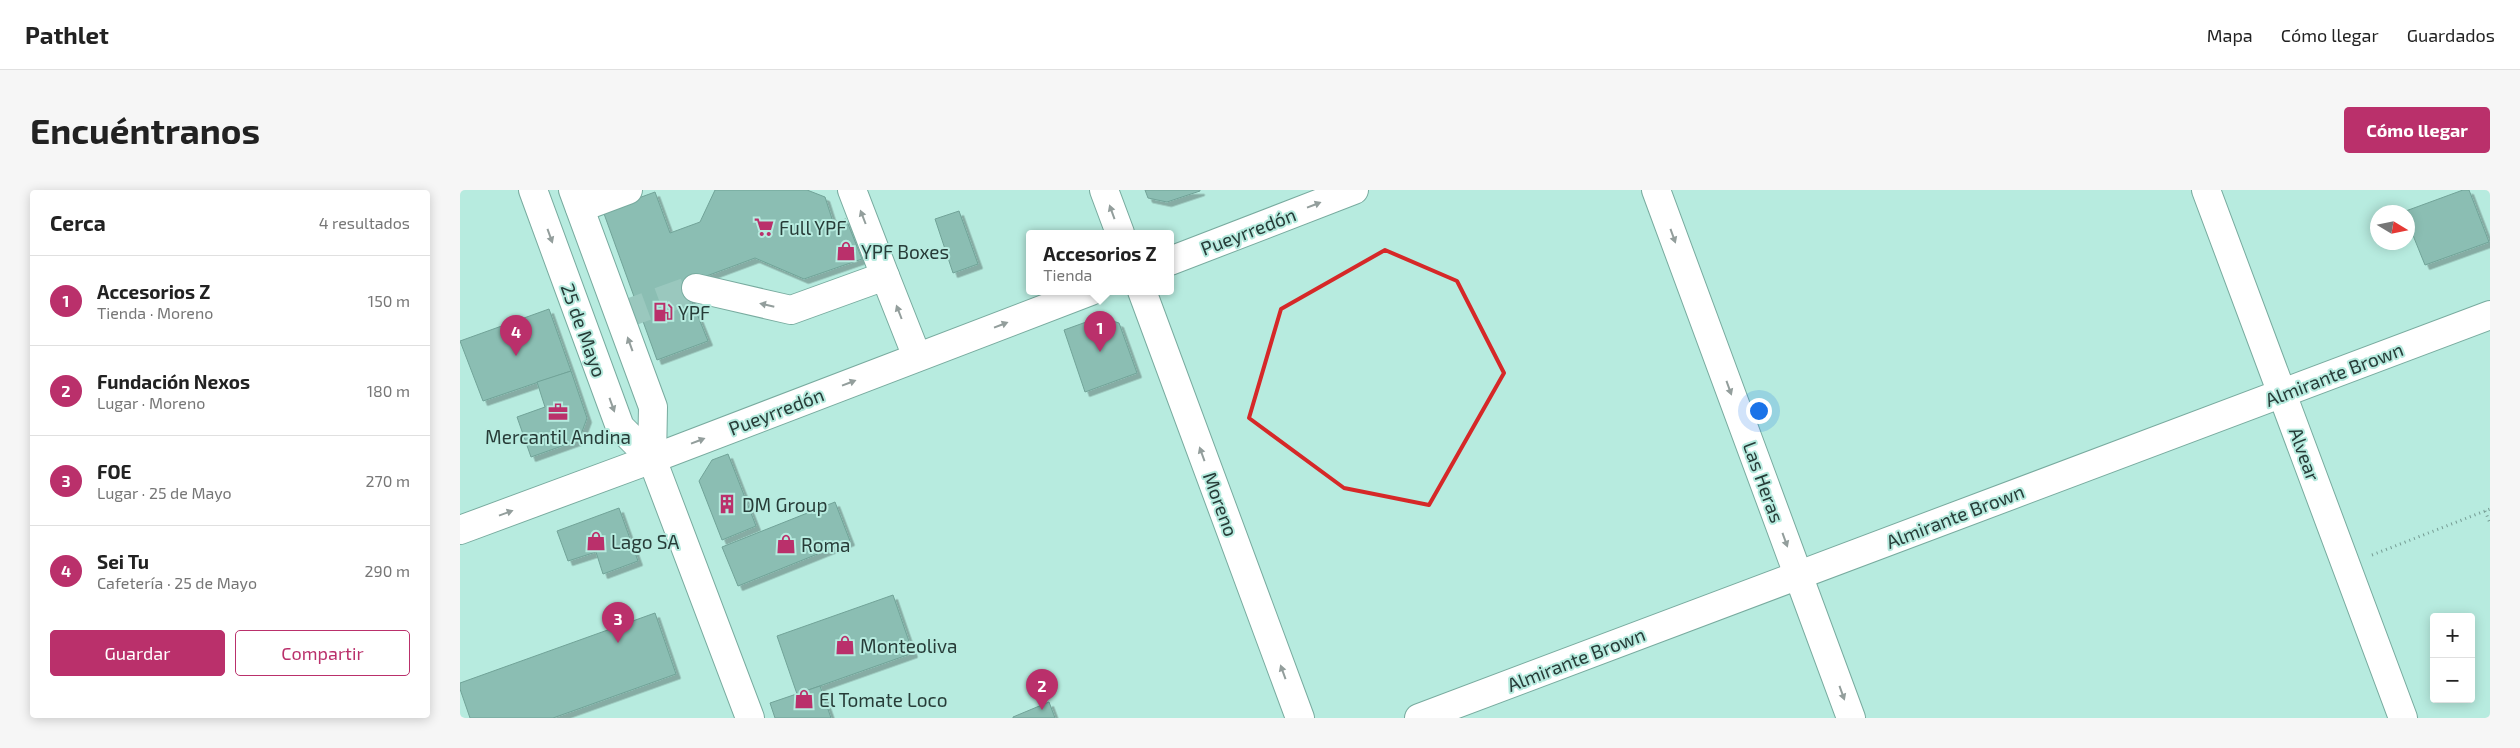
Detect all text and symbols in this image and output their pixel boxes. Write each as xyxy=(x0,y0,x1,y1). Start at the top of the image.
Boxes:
text: Pathlet xyxy=(25,20,109,49)
text: Mapa xyxy=(2207,24,2253,46)
text: Cómo llegar xyxy=(2281,24,2379,46)
text: Guardados xyxy=(2407,24,2495,46)
button: Cómo llegar xyxy=(2344,107,2490,153)
text: Encuéntranos xyxy=(30,109,260,151)
one-way arrow xyxy=(1306,201,1321,209)
street label: Pueyrredón xyxy=(1197,202,1299,260)
one-way arrow xyxy=(1108,204,1115,219)
north arrow xyxy=(2370,205,2415,250)
text: Cerca xyxy=(50,210,106,235)
one-way arrow xyxy=(858,210,866,224)
text: 4 resultados xyxy=(319,213,410,232)
supermarket icon: Full YPF xyxy=(753,216,775,238)
place label: Full YPF xyxy=(779,216,847,239)
one-way arrow xyxy=(546,229,554,244)
one-way arrow xyxy=(1669,229,1677,243)
popup xyxy=(1026,230,1174,295)
shop icon: YPF Boxes xyxy=(835,240,857,262)
place label: YPF Boxes xyxy=(861,240,949,263)
text: Accesorios Z xyxy=(1043,242,1157,265)
text: Tienda xyxy=(1043,265,1092,284)
text: Accesorios Z xyxy=(97,280,210,303)
street label: 25 de Mayo xyxy=(556,280,612,380)
text: 1 xyxy=(63,291,69,310)
text: 150 m xyxy=(368,291,410,310)
fuel station icon: YPF xyxy=(652,301,674,323)
place label: YPF xyxy=(678,301,710,324)
one-way arrow xyxy=(760,301,775,309)
text: Tienda · Moreno xyxy=(97,303,213,322)
one-way arrow xyxy=(895,304,903,319)
pin: 1 xyxy=(1084,311,1116,352)
pin: 4 xyxy=(500,315,532,356)
one-way arrow xyxy=(994,321,1009,329)
one-way arrow xyxy=(626,337,633,352)
street label: Almirante Brown xyxy=(2262,337,2406,411)
text: Fundación Nexos xyxy=(97,370,250,393)
one-way arrow xyxy=(842,379,857,387)
text: 2 xyxy=(61,381,71,400)
text: 180 m xyxy=(367,381,410,400)
one-way arrow xyxy=(1725,381,1733,396)
street label: Pueyrredón xyxy=(725,382,827,440)
text: Lugar · Moreno xyxy=(97,393,205,412)
one-way arrow xyxy=(609,397,616,412)
your location xyxy=(1746,398,1772,424)
office icon: Mercantil Andina xyxy=(547,401,569,423)
street label: Alvear xyxy=(2285,424,2325,484)
place label: Mercantil Andina xyxy=(485,425,631,448)
one-way arrow xyxy=(690,437,705,445)
street label: Las Heras xyxy=(1739,438,1789,526)
one-way arrow xyxy=(1198,446,1206,461)
text: FOE xyxy=(97,460,132,483)
street label: Moreno xyxy=(1199,469,1243,539)
text: 3 xyxy=(61,471,71,490)
text: 270 m xyxy=(366,471,410,490)
street label: Almirante Brown xyxy=(1883,479,2027,553)
text: Lugar · 25 de Mayo xyxy=(97,483,232,502)
building icon: DM Group xyxy=(716,493,738,515)
place label: DM Group xyxy=(742,493,827,516)
one-way arrow xyxy=(499,509,514,517)
shop icon: Lago SA xyxy=(585,530,607,552)
place label: Lago SA xyxy=(611,530,679,553)
shop icon: Roma xyxy=(775,533,797,555)
place label: Roma xyxy=(801,533,851,556)
one-way arrow xyxy=(1782,533,1789,548)
text: Sei Tu xyxy=(97,550,149,573)
text: 4 xyxy=(61,561,71,580)
text: 290 m xyxy=(365,561,410,580)
text: Cafetería · 25 de Mayo xyxy=(97,573,257,592)
pin: 3 xyxy=(602,602,634,643)
map controls xyxy=(2430,613,2475,703)
button: + xyxy=(2430,613,2475,658)
street label: Almirante Brown xyxy=(1504,622,1648,696)
button: Guardar xyxy=(50,630,225,676)
button: Compartir xyxy=(235,630,410,676)
shop icon: Monteoliva xyxy=(834,634,856,656)
place label: Monteoliva xyxy=(860,634,958,657)
button: − xyxy=(2430,658,2475,703)
one-way arrow xyxy=(1279,664,1287,679)
pin: 2 xyxy=(1026,669,1058,710)
one-way arrow xyxy=(1838,686,1846,701)
shop icon: El Tomate Loco xyxy=(793,688,815,710)
place label: El Tomate Loco xyxy=(819,688,948,711)

